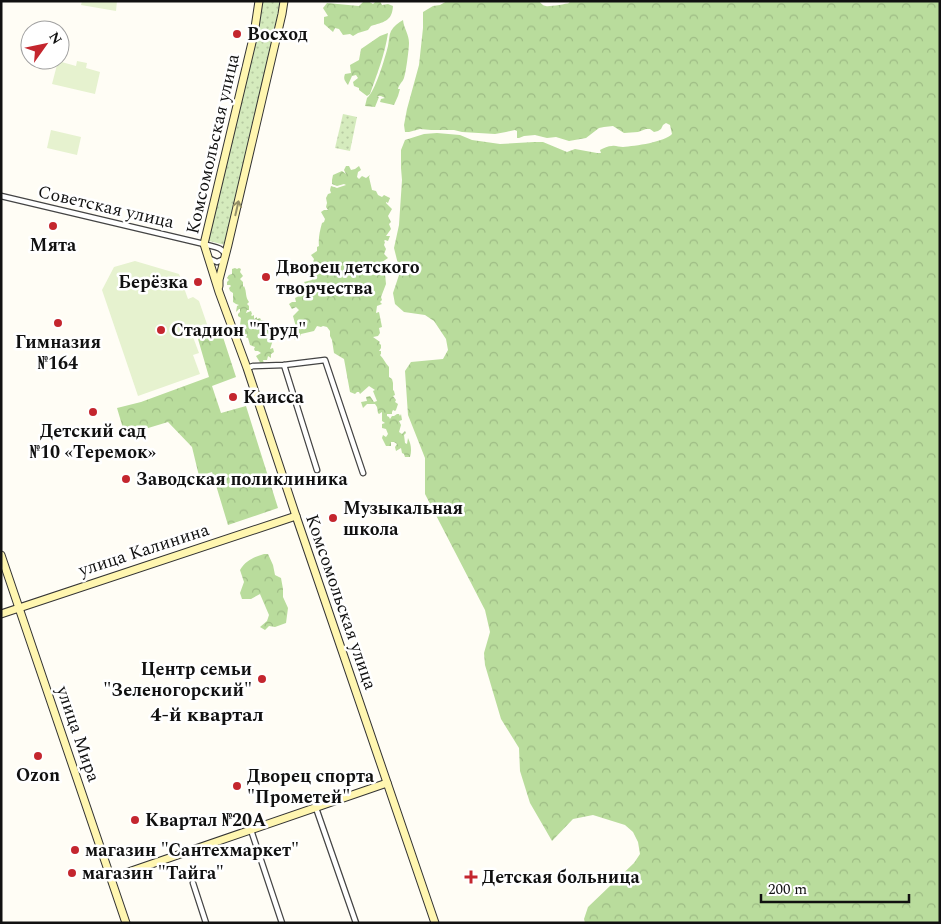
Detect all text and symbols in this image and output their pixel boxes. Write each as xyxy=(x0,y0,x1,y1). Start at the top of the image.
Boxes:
north arrow xyxy=(20,20,70,70)
place label: Восход xyxy=(247,21,308,48)
text: N xyxy=(44,28,67,49)
marker: Восход xyxy=(231,28,243,40)
street label: Комсомольская улица xyxy=(179,51,247,237)
street label: Советская улица xyxy=(35,178,177,236)
one-way arrow xyxy=(233,201,242,217)
marker: Мята xyxy=(47,220,59,232)
place label: Мята xyxy=(30,232,77,259)
place label: Дворец детского творчества xyxy=(276,254,420,302)
place label: Берёзка xyxy=(118,269,189,296)
marker: Дворец детского творчества xyxy=(260,271,272,283)
marker: Берёзка xyxy=(192,276,204,288)
marker: Гимназия №164 xyxy=(52,317,64,329)
place label: Стадион "Труд" xyxy=(171,317,306,344)
marker: Стадион "Труд" xyxy=(155,324,167,336)
place label: Гимназия №164 xyxy=(15,329,102,377)
place label: Каисса xyxy=(243,384,305,411)
marker: Каисса xyxy=(227,391,239,403)
marker: Детский сад №10 «Теремок» xyxy=(87,406,99,418)
place label: Детский сад №10 «Теремок» xyxy=(30,418,156,466)
place label: Заводская поликлиника xyxy=(136,466,348,493)
marker: Заводская поликлиника xyxy=(120,473,132,485)
place label: Музыкальная школа xyxy=(343,495,464,543)
street label: Комсомольская улица xyxy=(298,510,384,694)
marker: Музыкальная школа xyxy=(327,512,339,524)
street label: улица Калинина xyxy=(74,516,213,584)
place label: Центр семьи "Зеленогорский" xyxy=(103,656,252,704)
marker: Центр семьи "Зеленогорский" xyxy=(256,673,268,685)
street label: улица Мира xyxy=(49,681,107,786)
district label: 4-й квартал xyxy=(150,700,264,730)
marker: Ozon xyxy=(32,750,44,762)
place label: Ozon xyxy=(16,762,60,789)
place label: Дворец спорта "Прометей" xyxy=(247,763,375,811)
marker: Дворец спорта "Прометей" xyxy=(231,780,243,792)
place label: Квартал №20А xyxy=(145,807,266,834)
marker: Квартал №20А xyxy=(129,814,141,826)
place label: магазин "Сантехмаркет" xyxy=(85,837,299,864)
marker: магазин "Сантехмаркет" xyxy=(69,844,81,856)
place label: магазин "Тайга" xyxy=(82,860,224,887)
place label: Детская больница xyxy=(482,864,640,891)
marker: магазин "Тайга" xyxy=(66,867,78,879)
marker: Детская больница xyxy=(464,870,478,884)
scale bar xyxy=(761,872,908,904)
text: 200 m xyxy=(768,878,807,901)

